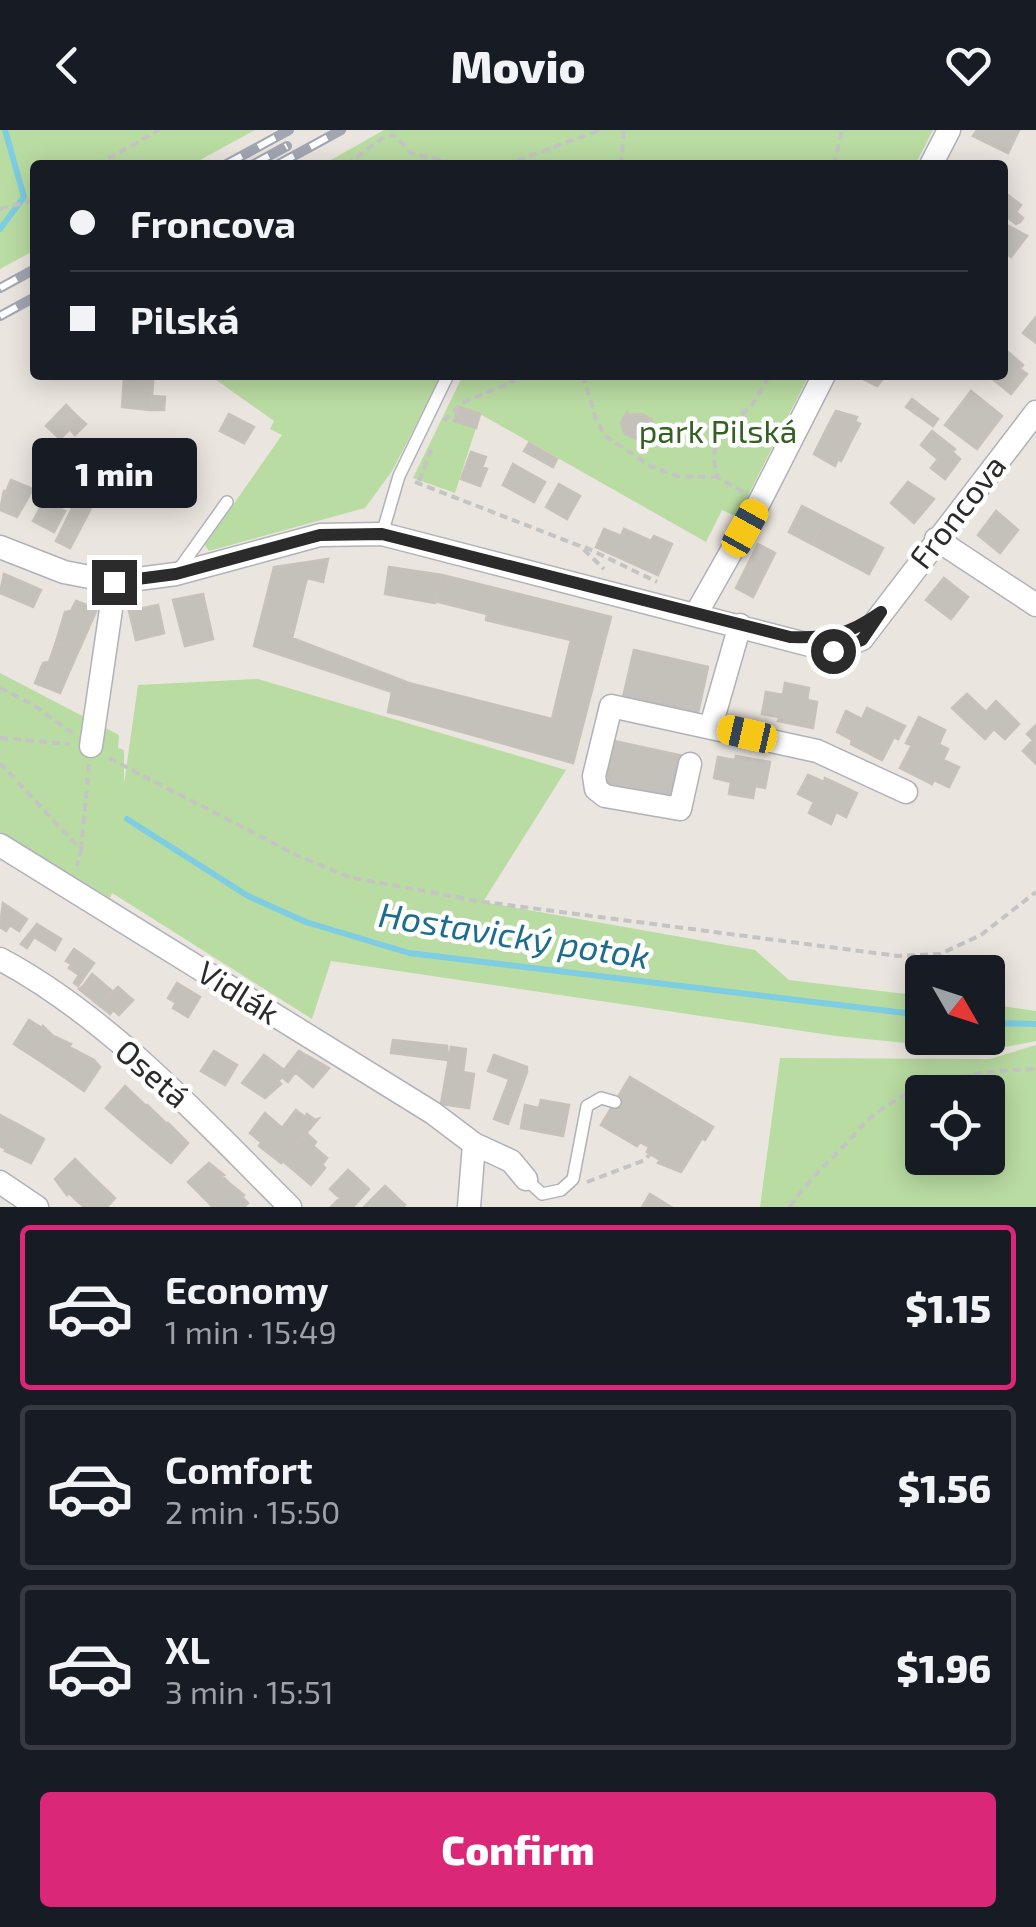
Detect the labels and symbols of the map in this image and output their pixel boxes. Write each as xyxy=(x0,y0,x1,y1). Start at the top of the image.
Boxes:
park label: park Pilská xyxy=(639,411,797,449)
callout: 1 min xyxy=(32,437,196,507)
street label: Froncova xyxy=(900,446,1013,575)
car xyxy=(717,494,773,562)
route end xyxy=(92,560,137,605)
route start xyxy=(811,629,856,674)
car xyxy=(714,713,780,755)
water label: Hostavický potok xyxy=(376,892,653,977)
street label: Vidlák xyxy=(191,952,287,1031)
north arrow xyxy=(905,955,1005,1055)
street label: Osetá xyxy=(109,1030,198,1115)

